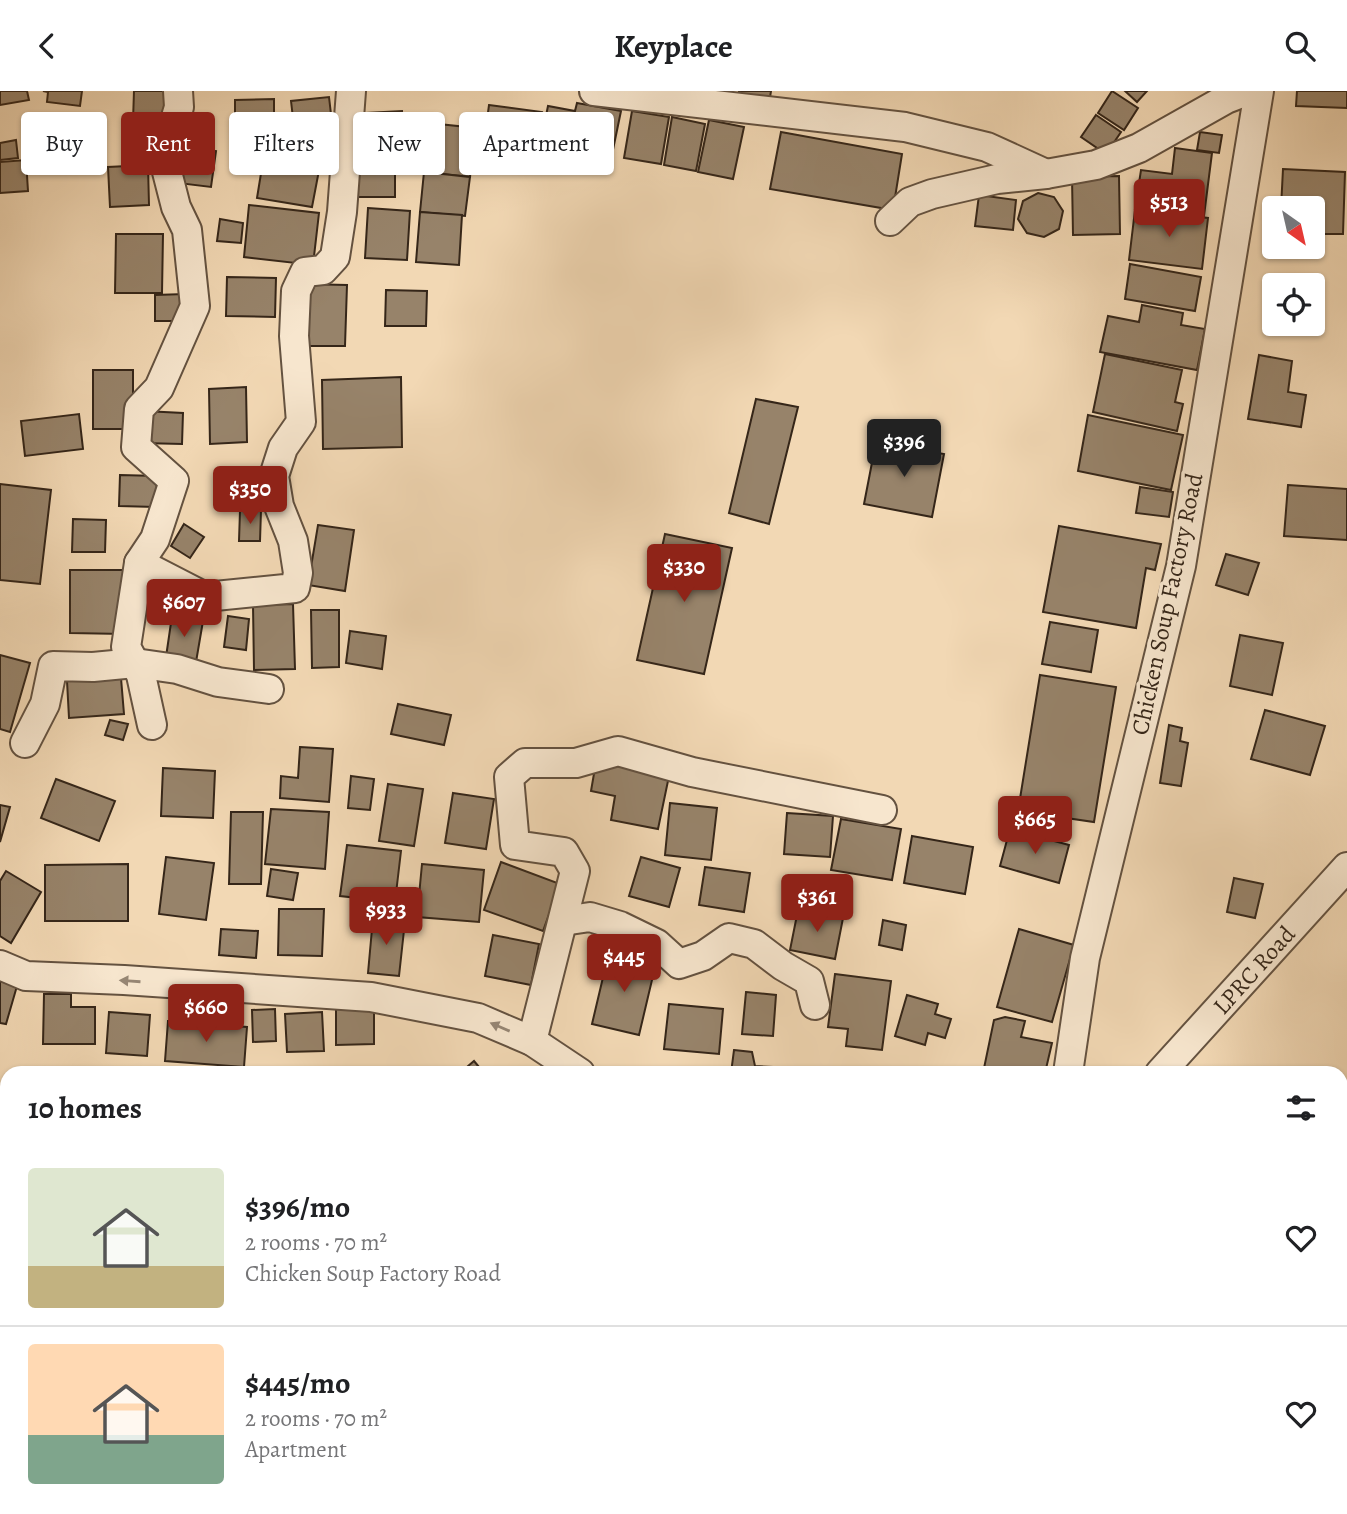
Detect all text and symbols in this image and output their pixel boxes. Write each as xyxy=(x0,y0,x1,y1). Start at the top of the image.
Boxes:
text: Keyplace xyxy=(614,24,733,68)
icon: back xyxy=(28,27,66,65)
icon: search xyxy=(1281,27,1319,65)
chip: Buy xyxy=(21,112,107,175)
chip: Rent xyxy=(121,112,215,175)
chip: Filters xyxy=(229,112,339,175)
chip: New xyxy=(353,112,445,175)
chip: Apartment xyxy=(459,112,614,175)
pin: $513 xyxy=(1128,179,1210,239)
text: $513 xyxy=(1150,186,1188,217)
north arrow xyxy=(1262,196,1325,259)
map controls xyxy=(1262,196,1325,336)
button: locate xyxy=(1262,273,1325,336)
pin: $396 xyxy=(863,419,945,479)
text: $396 xyxy=(883,426,925,457)
pin: $350 xyxy=(209,467,291,526)
street label: Chicken Soup Factory Road xyxy=(1124,470,1210,738)
text: $350 xyxy=(229,473,271,504)
pin: $330 xyxy=(643,545,725,604)
text: $330 xyxy=(663,551,705,582)
pin: $607 xyxy=(143,580,225,639)
text: $607 xyxy=(163,586,205,617)
pin: $665 xyxy=(994,797,1076,856)
text: $665 xyxy=(1014,803,1056,834)
pin: $361 xyxy=(776,875,858,934)
text: $361 xyxy=(797,881,837,912)
pin: $933 xyxy=(345,887,427,947)
text: $933 xyxy=(365,894,407,925)
street label: LPRC Road xyxy=(1206,919,1302,1021)
pin: $445 xyxy=(583,935,665,994)
text: $445 xyxy=(603,941,645,972)
one-way arrow xyxy=(119,975,141,986)
pin: $660 xyxy=(165,985,247,1044)
text: $660 xyxy=(184,991,228,1022)
one-way arrow xyxy=(490,1021,510,1033)
text: 10 homes xyxy=(28,1088,142,1128)
icon: filters xyxy=(1282,1089,1320,1127)
text: $396/mo xyxy=(245,1187,350,1227)
icon: home xyxy=(84,1196,168,1280)
icon: heart xyxy=(1282,1219,1320,1257)
text: 2 rooms · 70 m² xyxy=(245,1227,387,1258)
text: Chicken Soup Factory Road xyxy=(245,1258,501,1289)
text: $445/mo xyxy=(245,1363,350,1403)
icon: home xyxy=(84,1372,168,1456)
icon: heart xyxy=(1282,1395,1320,1433)
text: 2 rooms · 70 m² xyxy=(245,1403,387,1434)
text: Apartment xyxy=(245,1434,347,1465)

